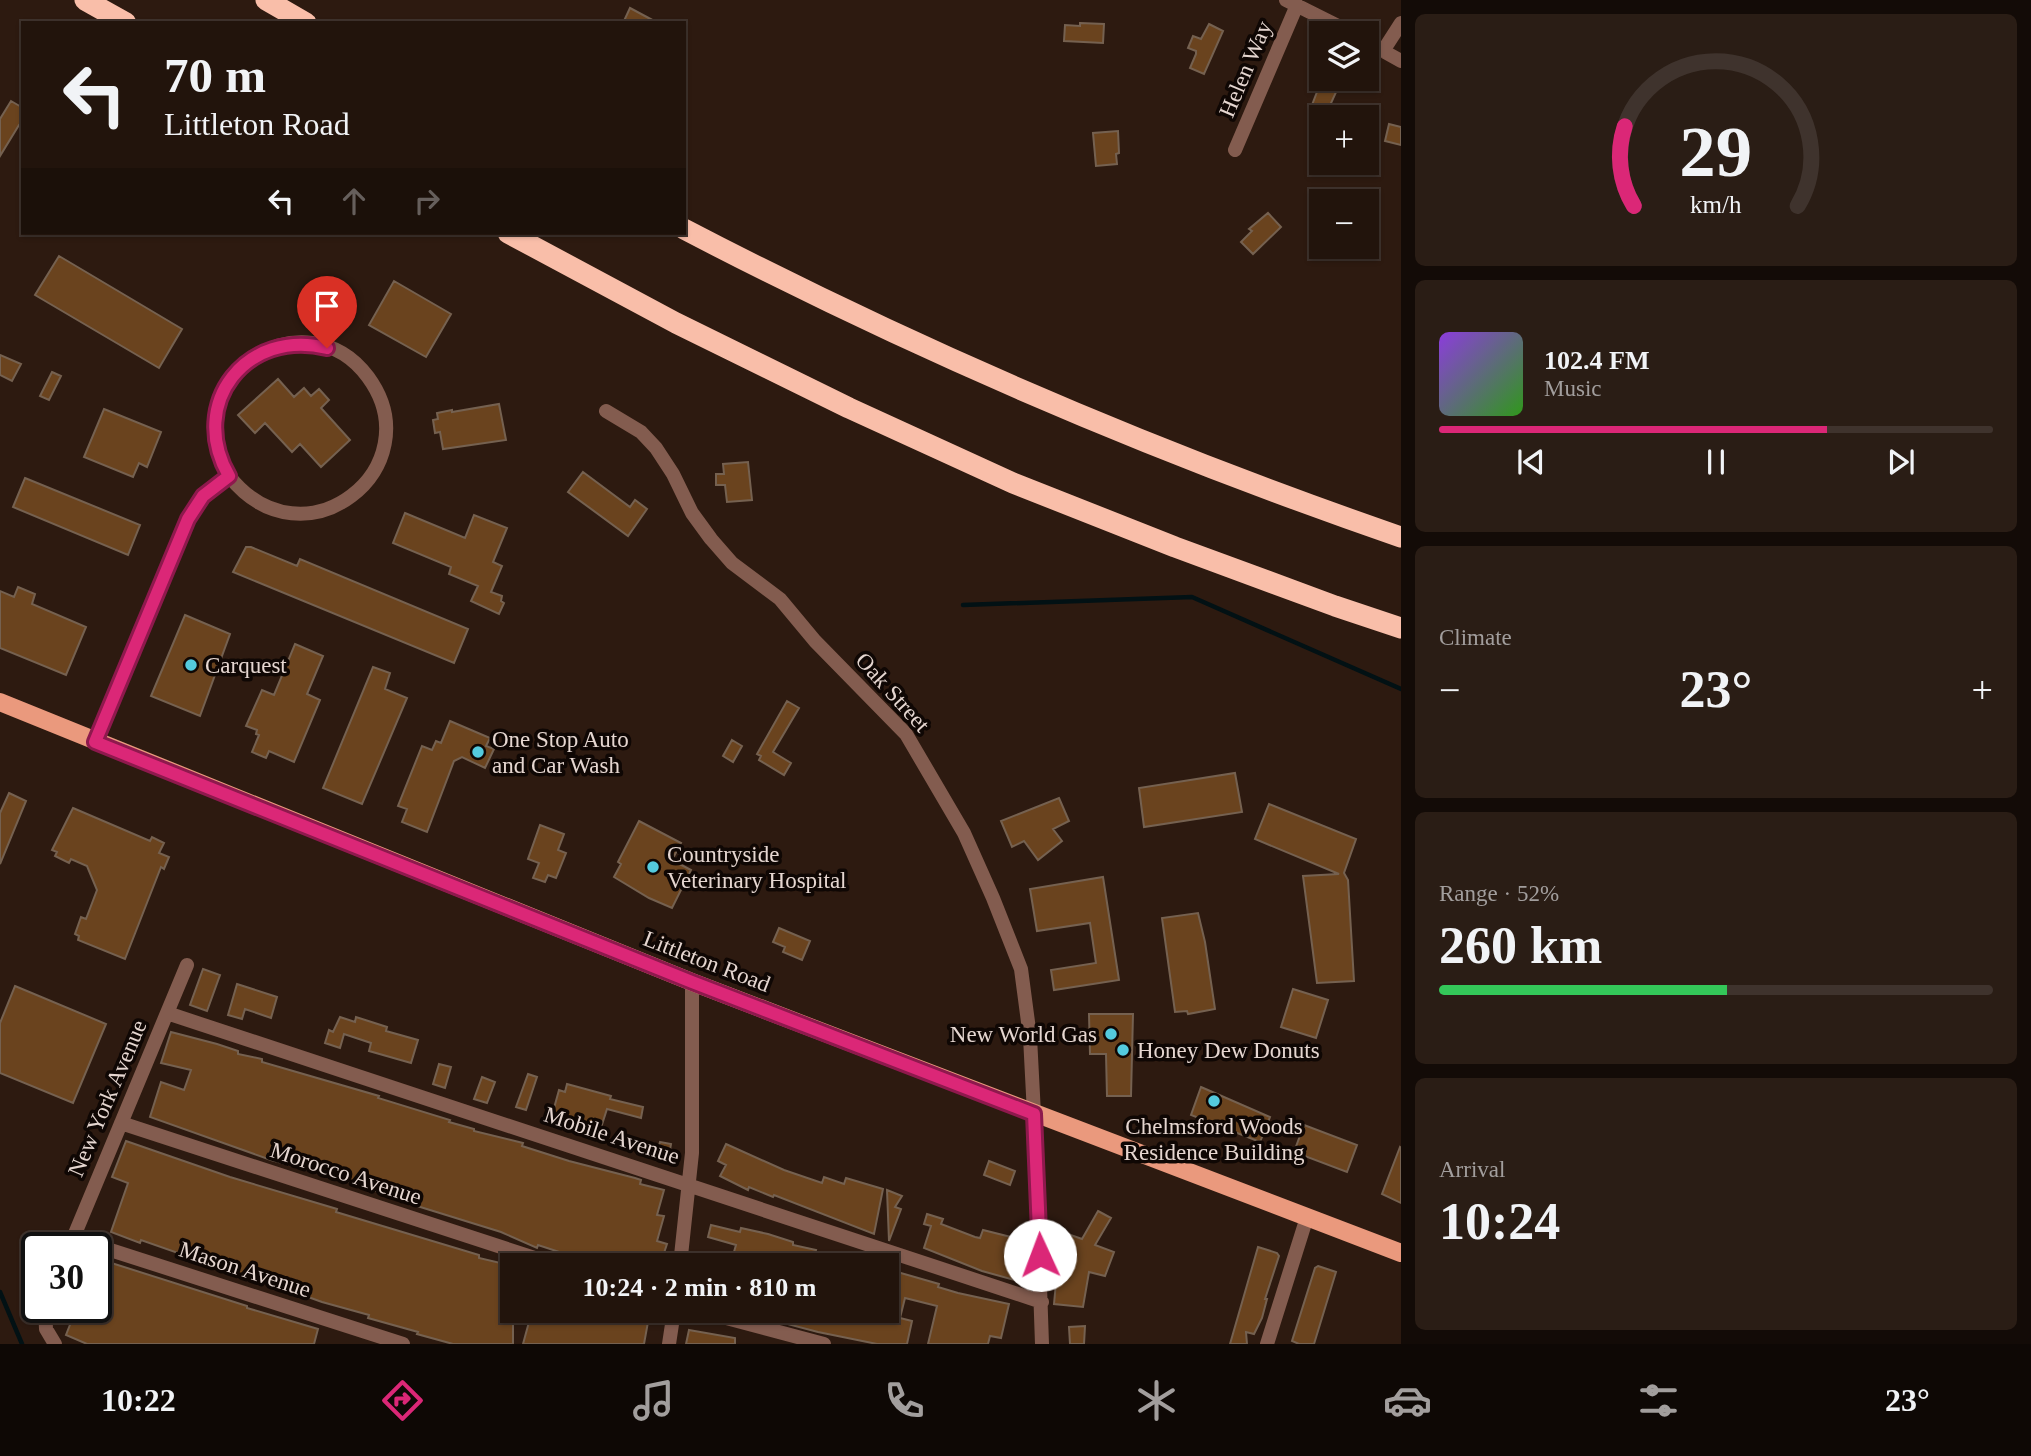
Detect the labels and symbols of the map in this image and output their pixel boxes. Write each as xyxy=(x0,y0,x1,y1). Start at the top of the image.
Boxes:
street label: Helen Way xyxy=(1214,17,1277,121)
pin xyxy=(297,276,357,348)
street label: Oak Street xyxy=(851,648,935,737)
place label: Carquest xyxy=(205,653,287,678)
marker: Carquest xyxy=(183,657,199,673)
place label: One Stop Auto and Car Wash xyxy=(492,727,629,778)
marker: One Stop Auto and Car Wash xyxy=(470,744,486,760)
place label: Countryside Veterinary Hospital xyxy=(667,842,846,893)
marker: Countryside Veterinary Hospital xyxy=(645,859,661,875)
street label: Littleton Road xyxy=(640,926,774,997)
street label: New York Avenue xyxy=(63,1016,152,1180)
place label: New World Gas xyxy=(950,1022,1097,1047)
marker: New World Gas xyxy=(1103,1026,1119,1042)
place label: Honey Dew Donuts xyxy=(1137,1038,1320,1063)
marker: Honey Dew Donuts xyxy=(1115,1042,1131,1058)
marker: Chelmsford Woods Residence Building xyxy=(1206,1093,1222,1109)
street label: Mobile Avenue xyxy=(541,1102,683,1169)
place label: Chelmsford Woods Residence Building xyxy=(1124,1114,1305,1165)
street label: Morocco Avenue xyxy=(267,1137,425,1210)
position arrow xyxy=(1003,1218,1077,1292)
speed limit sign: 30 xyxy=(21,1232,112,1323)
street label: Mason Avenue xyxy=(176,1236,314,1303)

